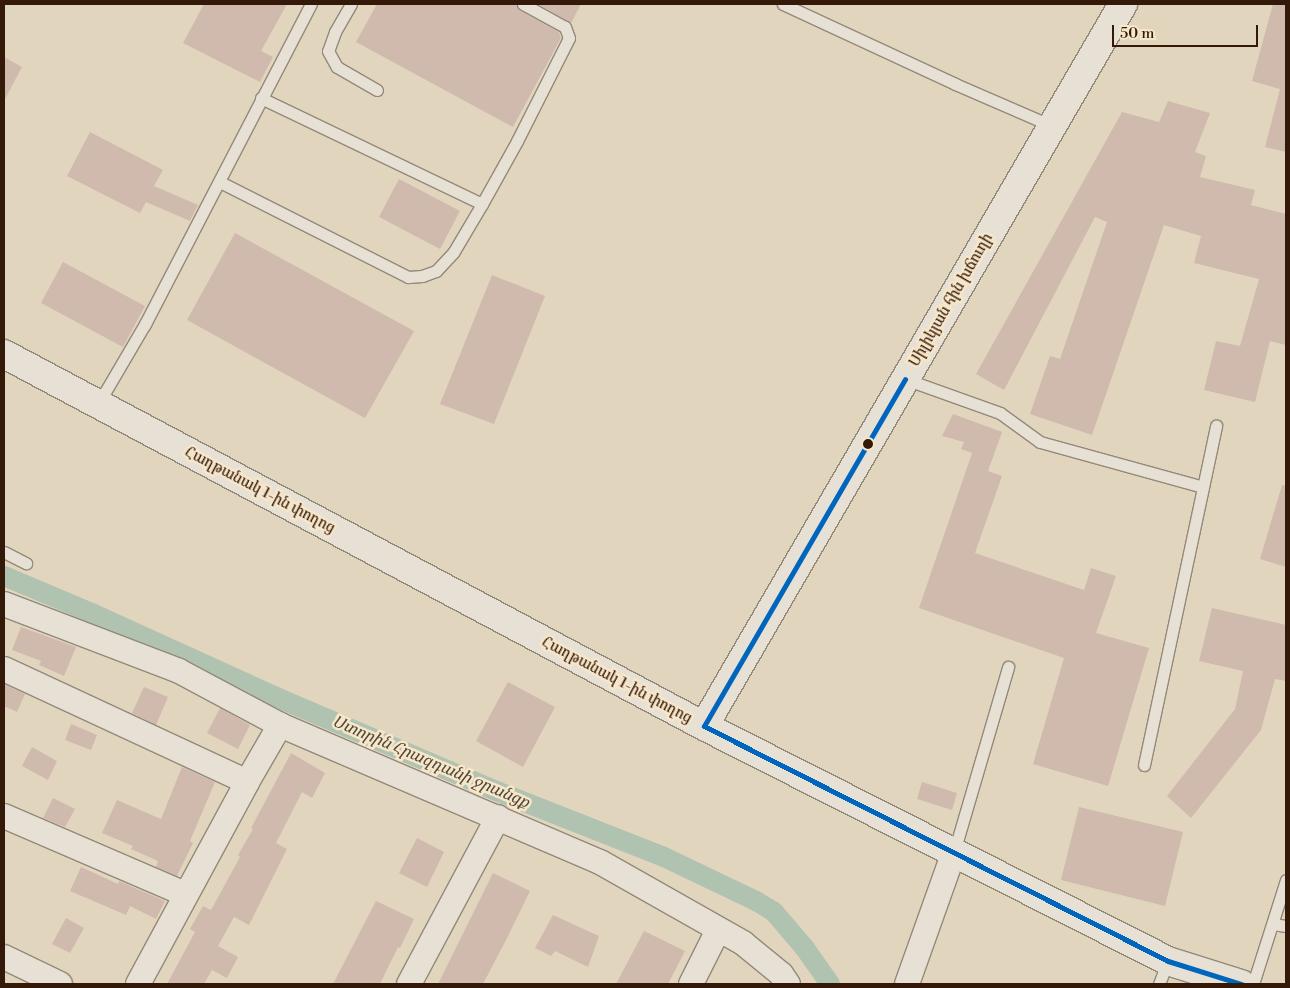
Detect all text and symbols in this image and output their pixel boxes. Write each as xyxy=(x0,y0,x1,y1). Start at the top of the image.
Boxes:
scale bar xyxy=(1115,15,1261,47)
text: 50 m xyxy=(1120,24,1154,43)
street label: Սիլիկյան հին խճուղի xyxy=(905,230,997,370)
unlabelled marker xyxy=(863,439,873,449)
street label: Հաղթանակ 1-ին փողոց xyxy=(182,443,338,537)
street label: Հաղթանակ 1-ին փողոց xyxy=(539,633,695,727)
water label: Ստորին Հրազդանի ջրանցք xyxy=(330,712,532,812)

